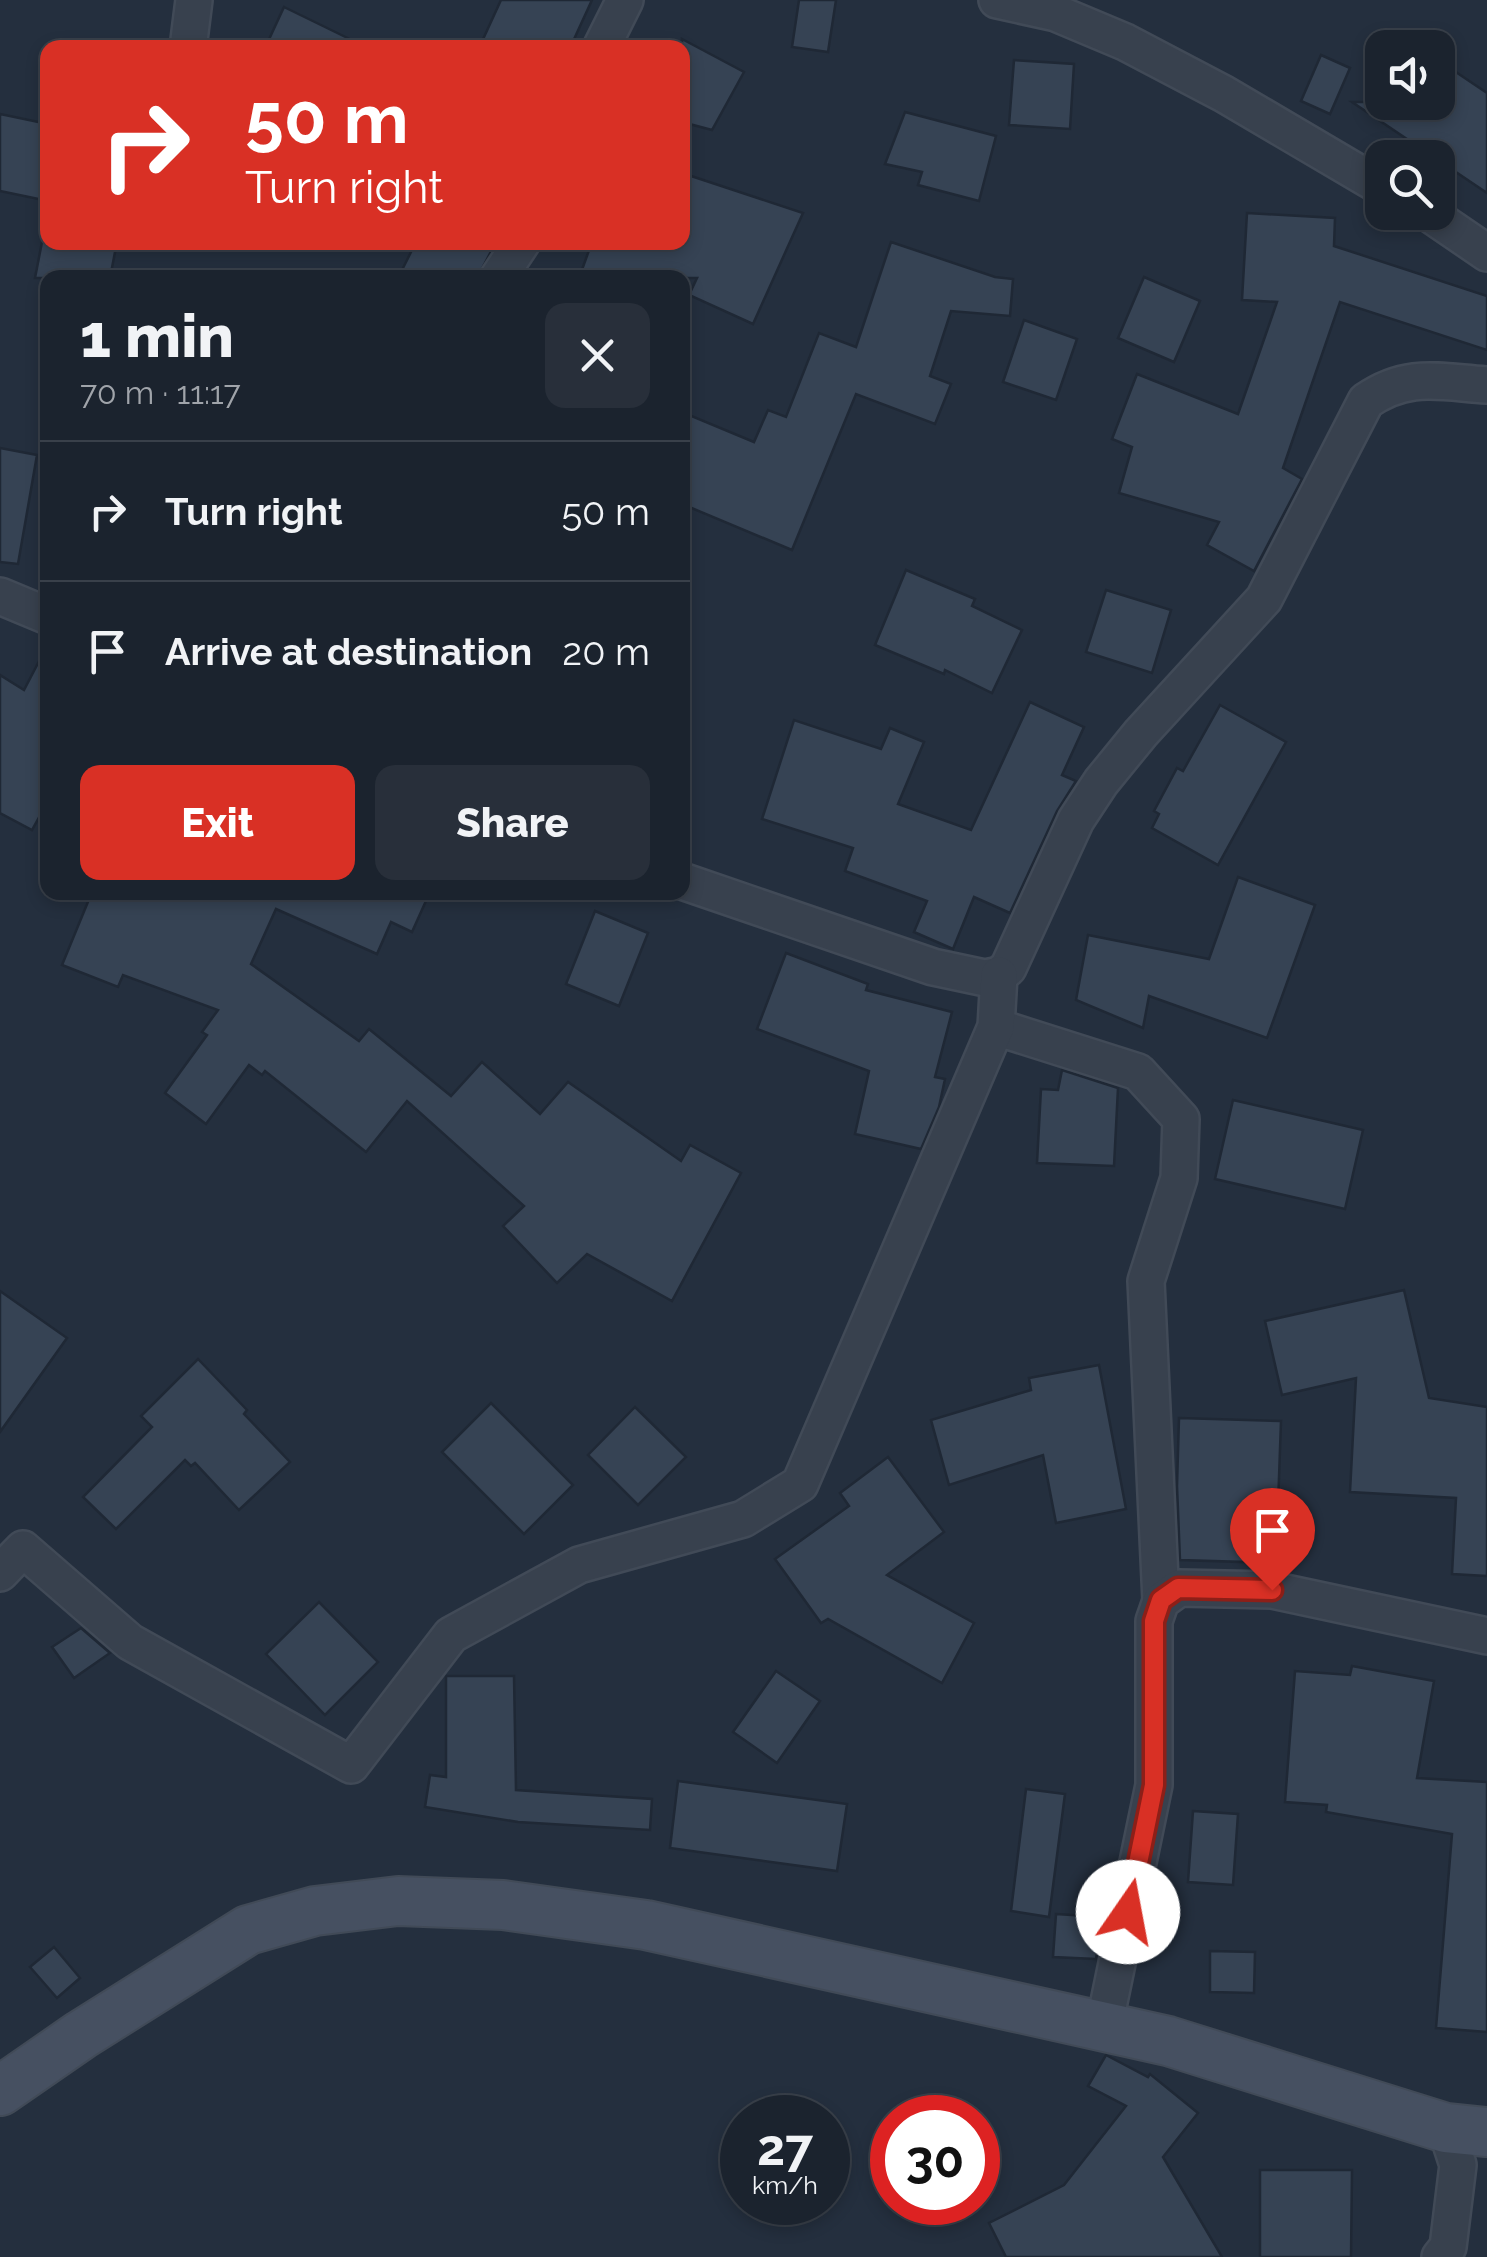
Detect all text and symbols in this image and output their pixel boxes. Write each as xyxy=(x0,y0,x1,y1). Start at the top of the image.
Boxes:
map controls xyxy=(1365,30,1455,230)
button: sound xyxy=(1365,30,1455,120)
text: 50 m xyxy=(245,77,409,159)
icon: right xyxy=(80,80,210,210)
button: search xyxy=(1365,140,1455,230)
text: Turn right xyxy=(245,161,443,214)
text: 1 min xyxy=(80,301,234,371)
button: close xyxy=(545,303,650,408)
text: 70 m · 11:17 xyxy=(80,374,241,411)
icon: right xyxy=(80,484,135,539)
text: Turn right xyxy=(165,489,342,534)
text: 50 m xyxy=(561,489,650,534)
icon: arrive xyxy=(80,624,135,679)
text: Arrive at destination xyxy=(165,629,532,674)
text: 20 m xyxy=(562,629,650,674)
button: Exit xyxy=(80,765,355,880)
button: Share xyxy=(375,765,650,880)
pin xyxy=(1230,1488,1315,1591)
icon: arrive xyxy=(1245,1503,1300,1558)
position arrow xyxy=(1076,1860,1180,1964)
speed limit sign: 30 xyxy=(870,2095,1000,2225)
text: 27 xyxy=(757,2118,813,2177)
text: km/h xyxy=(752,2170,818,2200)

